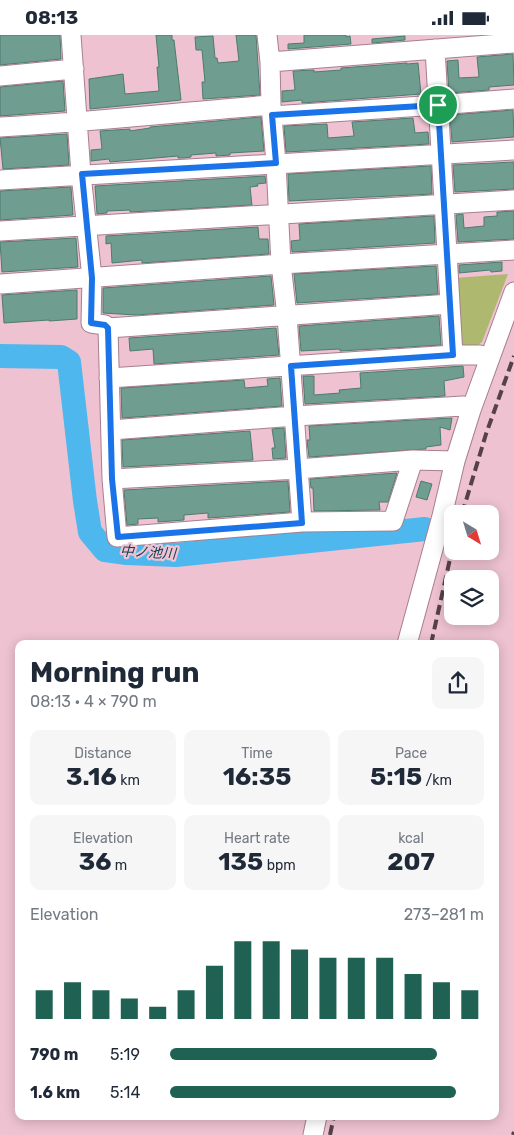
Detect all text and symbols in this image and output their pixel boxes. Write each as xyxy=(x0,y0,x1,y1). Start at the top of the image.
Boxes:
text: 08:13 xyxy=(25,6,78,29)
pin xyxy=(417,84,459,126)
icon: arrive xyxy=(424,91,452,119)
north arrow xyxy=(444,505,499,560)
map controls xyxy=(444,505,499,625)
water label: 中ノ池川 xyxy=(120,543,178,563)
button: layers xyxy=(444,570,499,625)
text: Morning run xyxy=(30,656,199,689)
button: share xyxy=(432,657,484,709)
text: 08:13 · 4 × 790 m xyxy=(30,692,157,711)
text: Distance xyxy=(74,745,132,762)
text: Time xyxy=(241,745,273,762)
text: Pace xyxy=(395,745,427,762)
text: 3.16 xyxy=(66,762,117,791)
text: 16:35 xyxy=(223,762,291,791)
text: 5:15 xyxy=(370,762,422,791)
text: km xyxy=(117,772,140,789)
text: /km xyxy=(422,772,452,789)
text: Elevation xyxy=(73,830,133,847)
text: Heart rate xyxy=(224,830,290,847)
text: kcal xyxy=(398,830,424,847)
text: 36 xyxy=(79,847,111,876)
text: 135 xyxy=(218,847,263,876)
text: 207 xyxy=(387,847,435,876)
text: m xyxy=(111,857,127,874)
text: bpm xyxy=(263,857,296,874)
text: Elevation xyxy=(30,905,99,924)
text: 273–281 m xyxy=(404,905,484,924)
text: 790 m xyxy=(30,1045,78,1064)
text: 5:19 xyxy=(110,1045,140,1064)
text: 1.6 km xyxy=(30,1083,80,1102)
text: 5:14 xyxy=(110,1083,140,1102)

